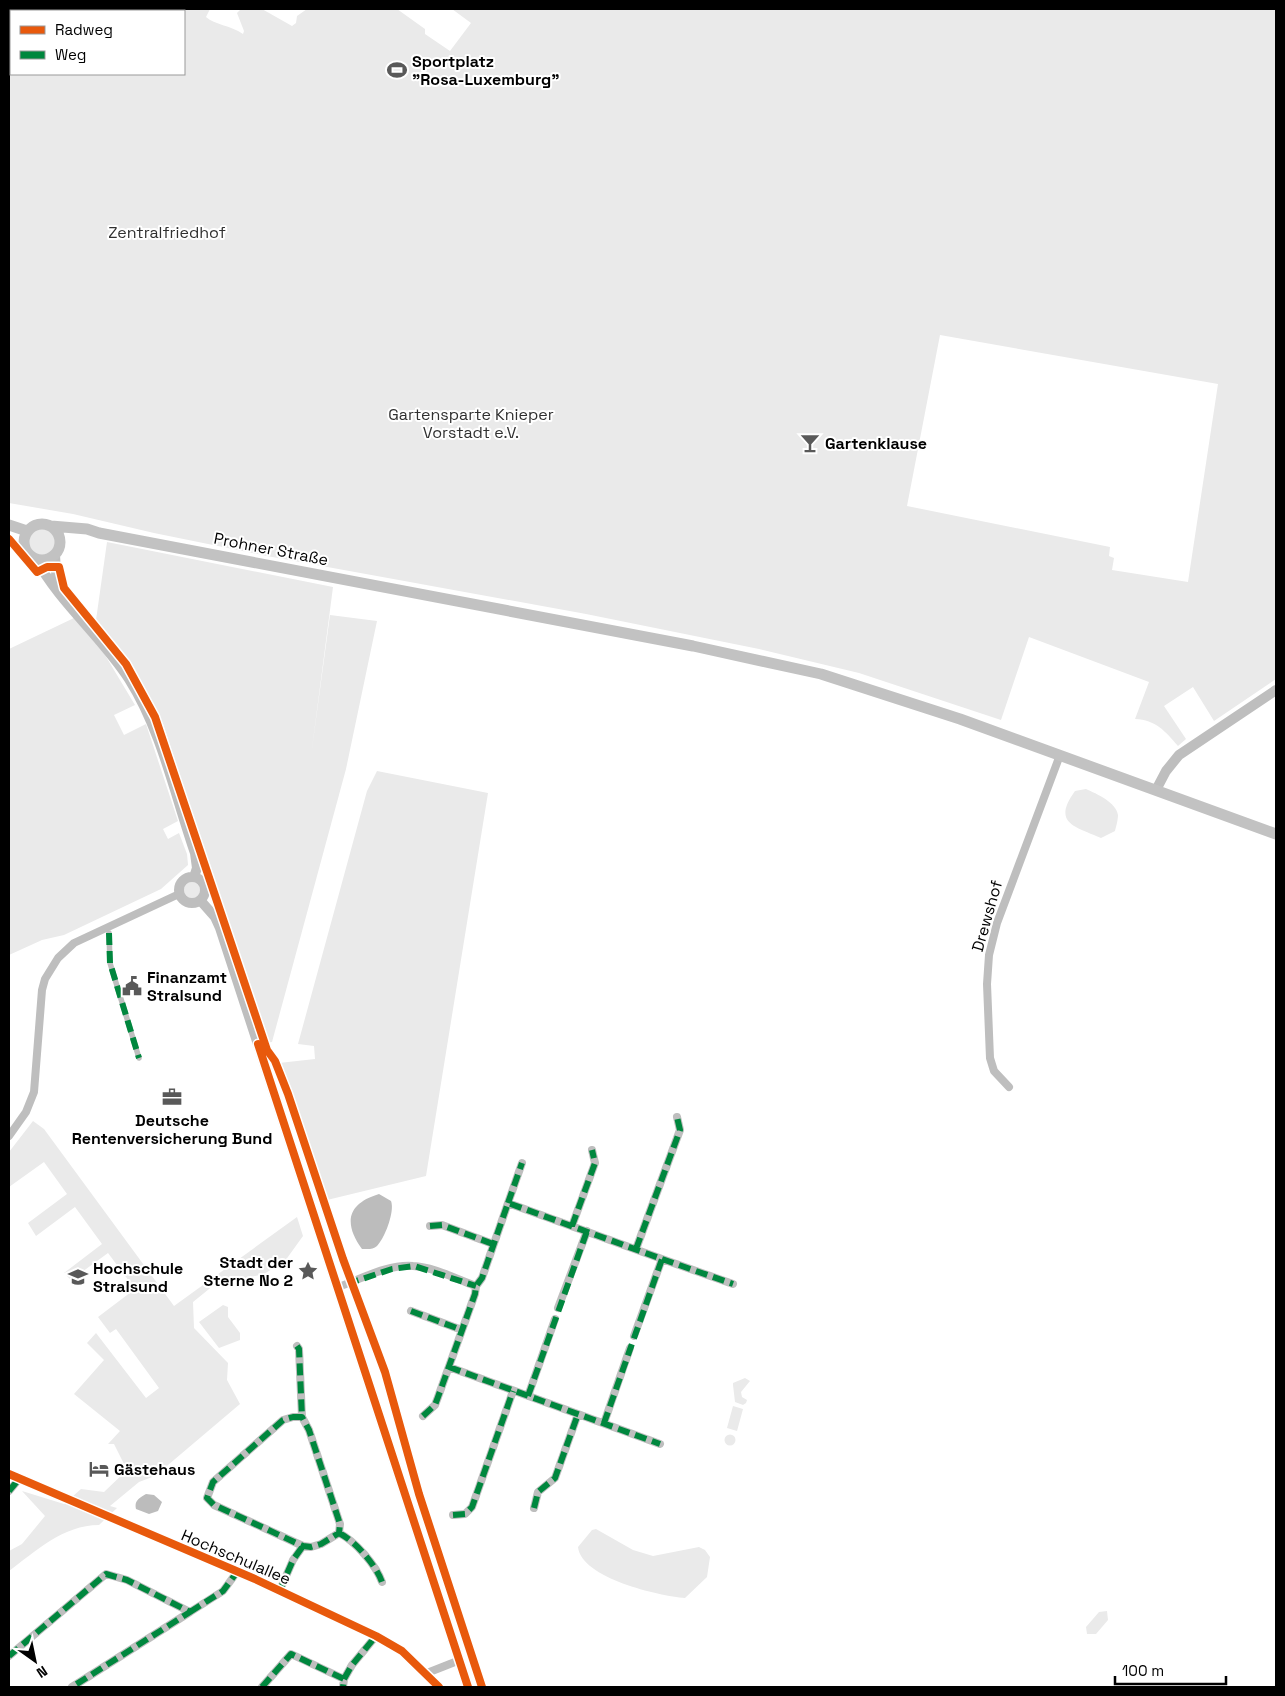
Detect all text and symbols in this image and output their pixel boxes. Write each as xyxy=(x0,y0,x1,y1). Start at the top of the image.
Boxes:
legend xyxy=(10,10,185,75)
text: Radweg xyxy=(55,20,113,39)
text: Weg xyxy=(55,45,86,64)
place label: Sportplatz "Rosa-Luxemburg" xyxy=(412,51,559,90)
sports icon: Sportplatz "Rosa-Luxemburg" xyxy=(386,59,408,81)
park label: Zentralfriedhof xyxy=(108,222,226,243)
park label: Gartensparte Knieper Vorstadt e.V. xyxy=(388,404,554,443)
bar icon: Gartenklause xyxy=(799,432,821,454)
place label: Gartenklause xyxy=(825,433,927,454)
street label: Prohner Straße xyxy=(212,528,330,570)
street label: Drewshof xyxy=(967,878,1007,954)
place label: Finanzamt Stralsund xyxy=(147,967,227,1006)
public building icon: Finanzamt Stralsund xyxy=(121,975,143,997)
office icon: Deutsche Rentenversicherung Bund xyxy=(161,1086,183,1108)
place label: Deutsche Rentenversicherung Bund xyxy=(72,1110,272,1149)
place label: Stadt der Sterne No 2 xyxy=(203,1252,293,1291)
place label: Hochschule Stralsund xyxy=(93,1258,183,1297)
place icon: Stadt der Sterne No 2 xyxy=(297,1260,319,1282)
school or university icon: Hochschule Stralsund xyxy=(67,1266,89,1288)
hotel icon: Gästehaus xyxy=(88,1458,110,1480)
place label: Gästehaus xyxy=(114,1459,195,1480)
street label: Hochschulallee xyxy=(178,1524,294,1590)
north arrow xyxy=(10,1636,60,1686)
scale bar xyxy=(1115,1654,1226,1686)
text: 100 m xyxy=(1122,1661,1164,1680)
text: N xyxy=(33,1662,51,1682)

